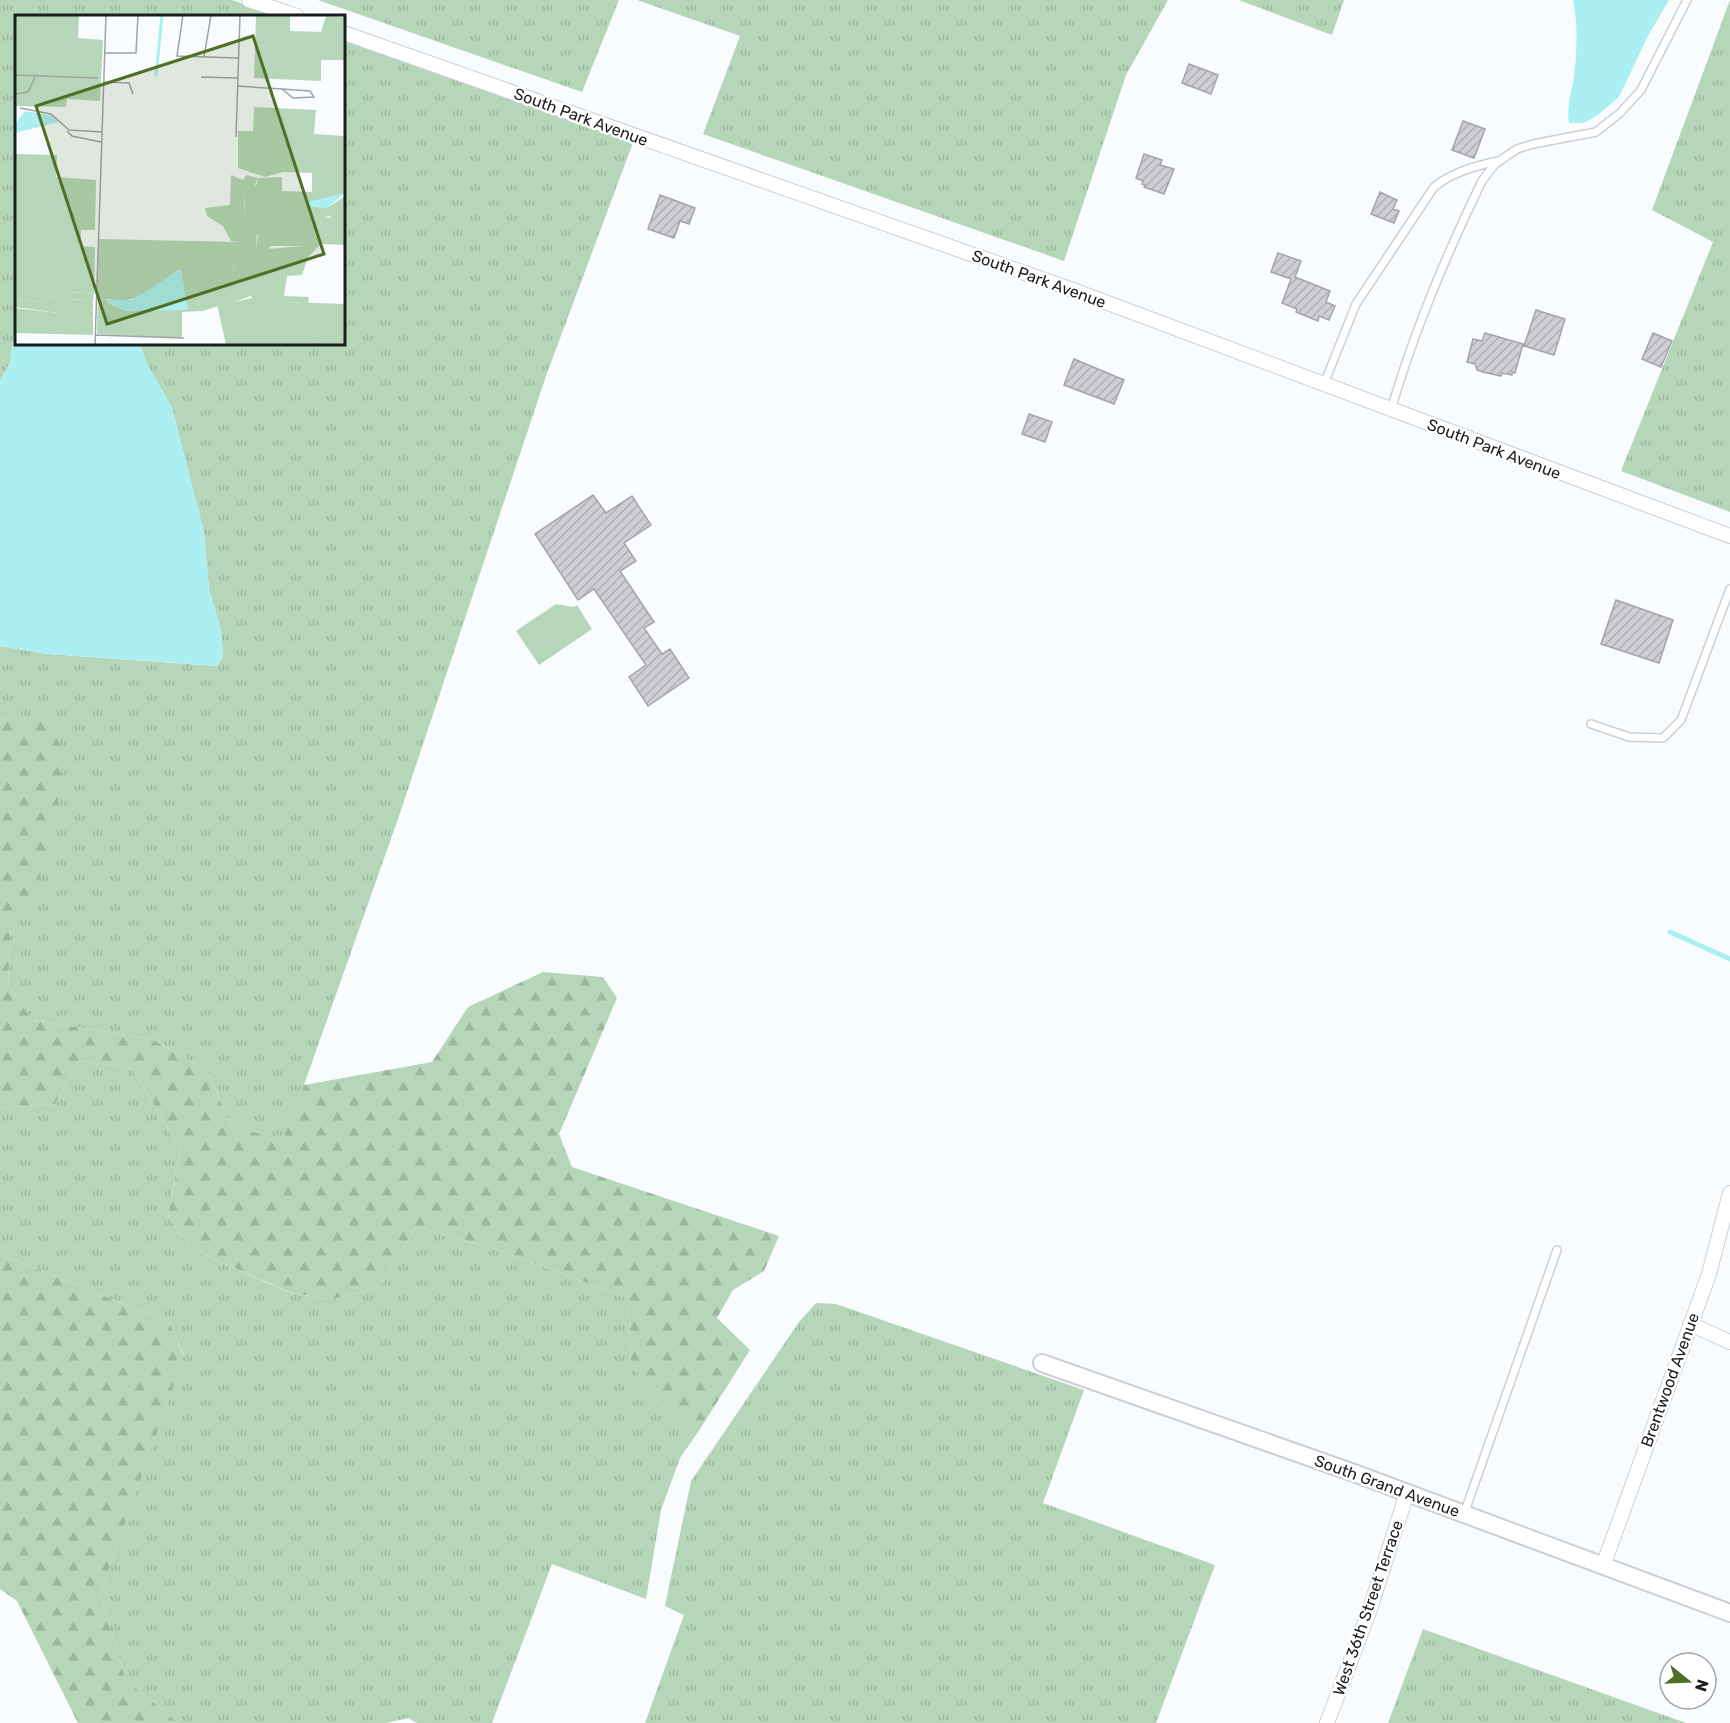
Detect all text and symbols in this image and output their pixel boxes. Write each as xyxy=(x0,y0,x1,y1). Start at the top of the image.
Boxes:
inset map xyxy=(15,15,345,345)
street label: South Park Avenue xyxy=(511,84,651,150)
street label: South Park Avenue xyxy=(969,246,1109,312)
street label: South Park Avenue xyxy=(1425,415,1563,483)
street label: Brentwood Avenue xyxy=(1637,1310,1703,1450)
street label: South Grand Avenue xyxy=(1312,1451,1462,1521)
street label: West 36th Street Terrace xyxy=(1329,1518,1407,1698)
north arrow xyxy=(1658,1651,1718,1711)
text: N xyxy=(1691,1677,1713,1694)

